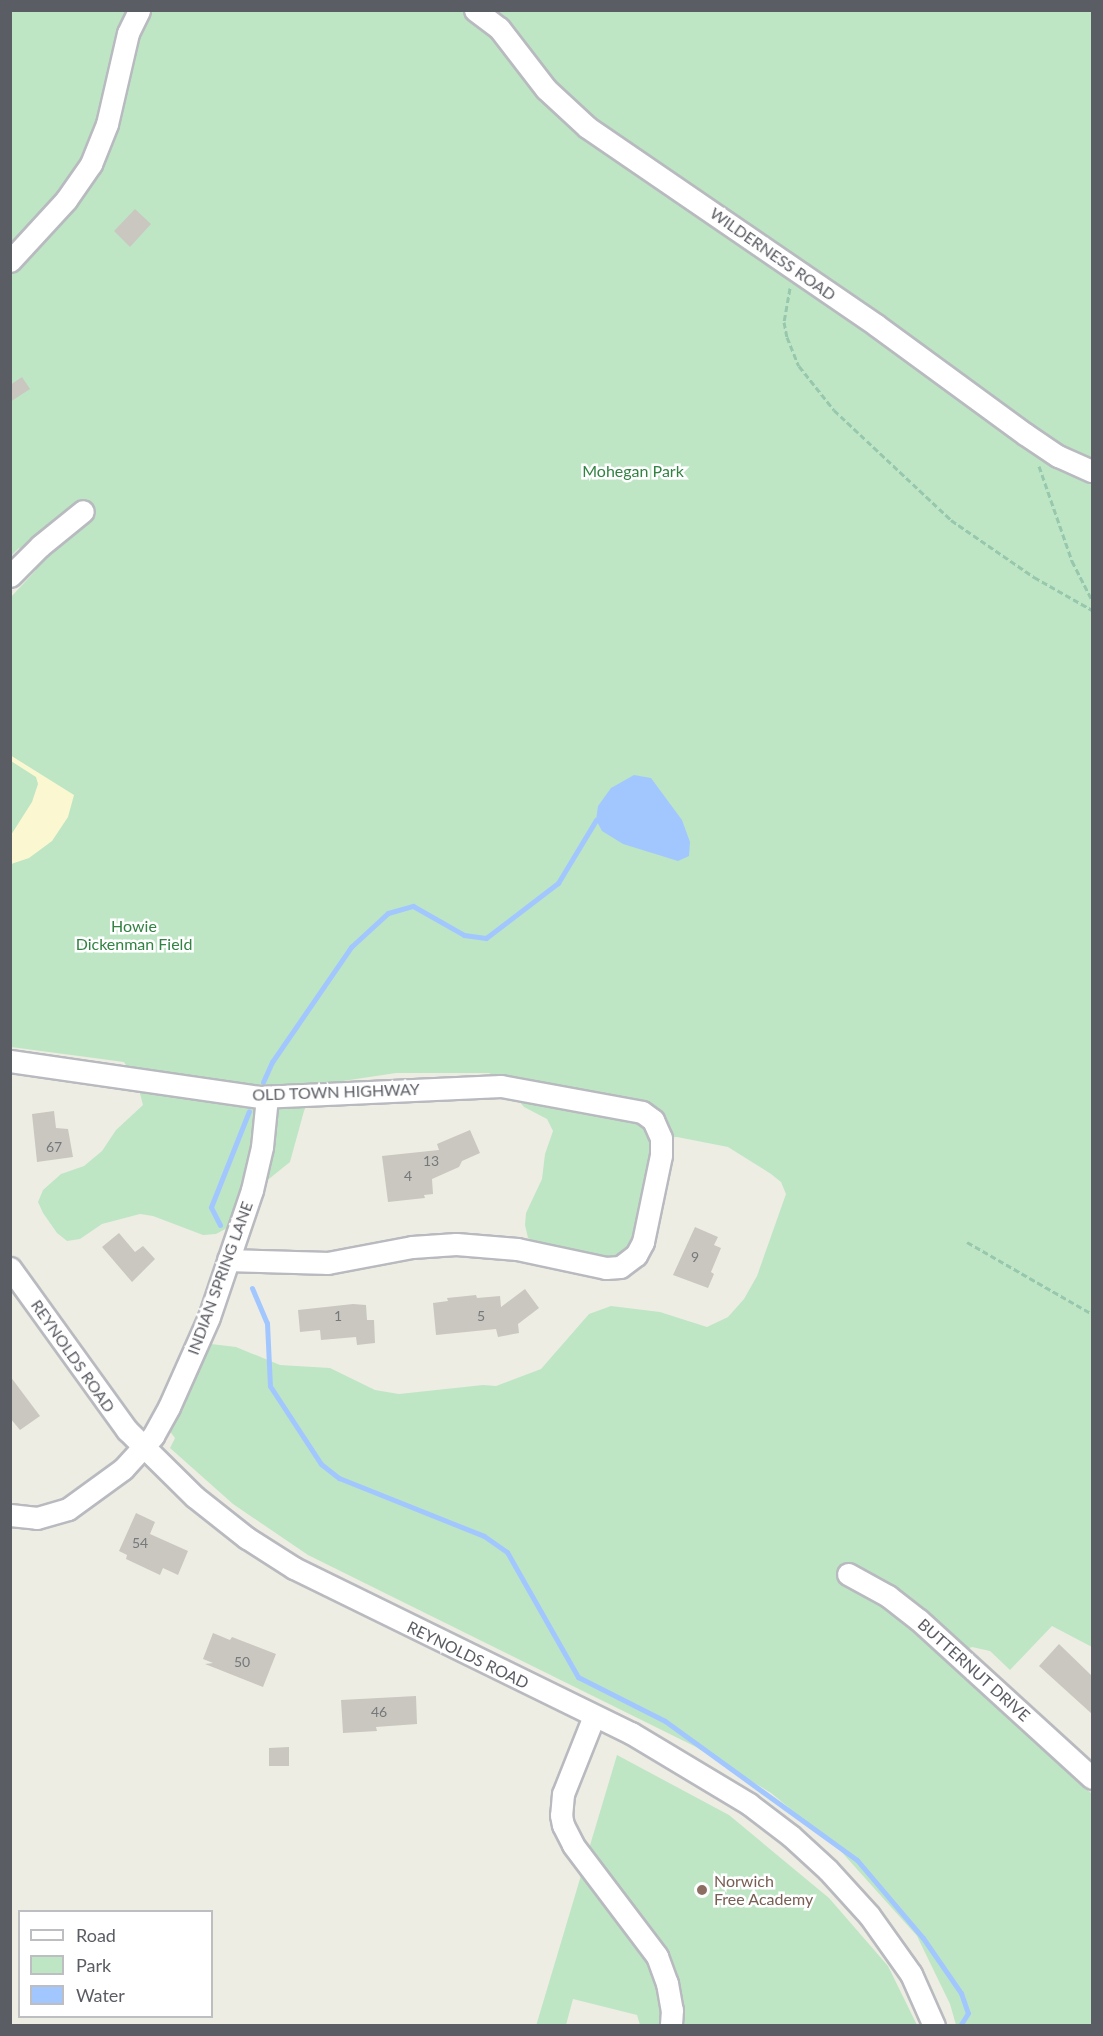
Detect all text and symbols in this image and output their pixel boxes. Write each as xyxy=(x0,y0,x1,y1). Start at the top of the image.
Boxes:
street label: WILDERNESS ROAD xyxy=(706,203,840,305)
park label: Mohegan Park xyxy=(582,461,684,481)
park label: Howie Dickenman Field xyxy=(76,916,192,954)
street label: OLD TOWN HIGHWAY xyxy=(252,1079,420,1105)
house number: 67 xyxy=(46,1139,62,1155)
house number: 13 xyxy=(423,1153,439,1169)
house number: 4 xyxy=(404,1168,412,1184)
street label: INDIAN SPRING LANE xyxy=(183,1199,257,1357)
house number: 9 xyxy=(691,1249,699,1265)
street label: REYNOLDS ROAD xyxy=(27,1296,119,1416)
house number: 1 xyxy=(334,1308,342,1324)
house number: 5 xyxy=(477,1308,485,1324)
house number: 54 xyxy=(132,1535,148,1551)
street label: BUTTERNUT DRIVE xyxy=(914,1615,1034,1725)
street label: REYNOLDS ROAD xyxy=(404,1617,532,1693)
house number: 50 xyxy=(234,1654,250,1670)
house number: 46 xyxy=(371,1704,387,1720)
place label: Norwich Free Academy xyxy=(714,1871,814,1909)
marker: Norwich Free Academy xyxy=(695,1883,709,1897)
legend xyxy=(18,1910,213,2018)
text: Road xyxy=(76,1924,116,1946)
text: Park xyxy=(76,1954,111,1976)
text: Water xyxy=(76,1984,125,2006)

